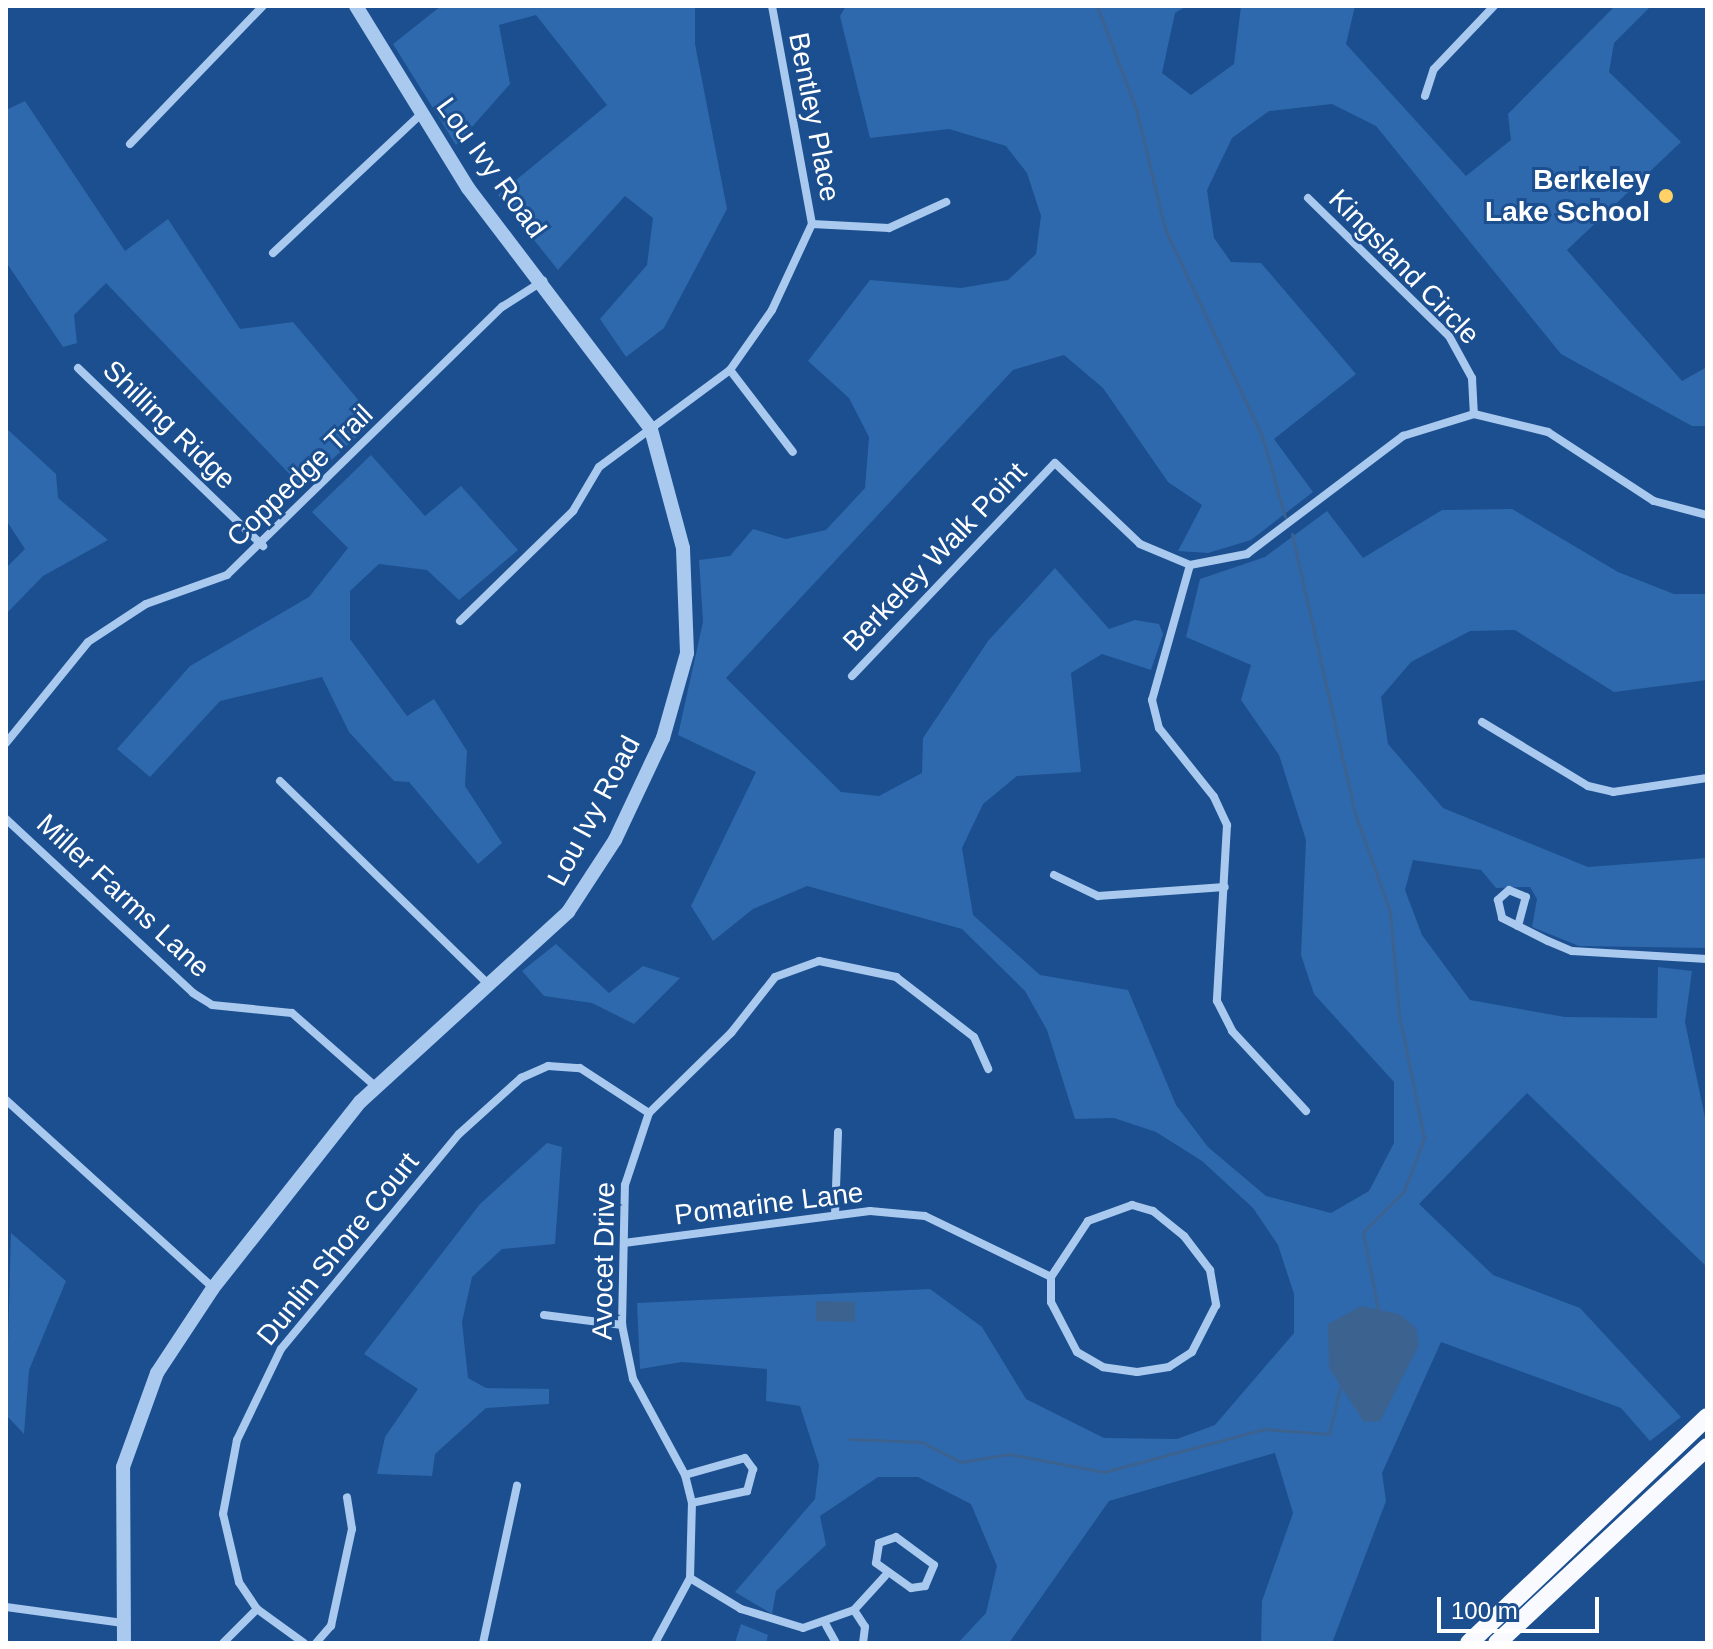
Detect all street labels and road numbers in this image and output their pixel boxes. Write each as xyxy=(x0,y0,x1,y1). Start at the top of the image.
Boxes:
street label: Bentley Place xyxy=(781,30,847,204)
street label: Lou Ivy Road xyxy=(429,91,553,245)
street label: Kingsland Circle xyxy=(1322,183,1486,351)
street label: Shilling Ridge xyxy=(96,353,242,497)
street label: Coppedge Trail xyxy=(220,398,380,554)
street label: Berkeley Walk Point xyxy=(836,456,1034,658)
street label: Lou Ivy Road xyxy=(540,730,648,892)
street label: Miller Farms Lane xyxy=(30,807,216,985)
street label: Dunlin Shore Court xyxy=(250,1146,426,1352)
street label: Pomarine Lane xyxy=(673,1176,865,1232)
street label: Avocet Drive xyxy=(586,1182,622,1340)

